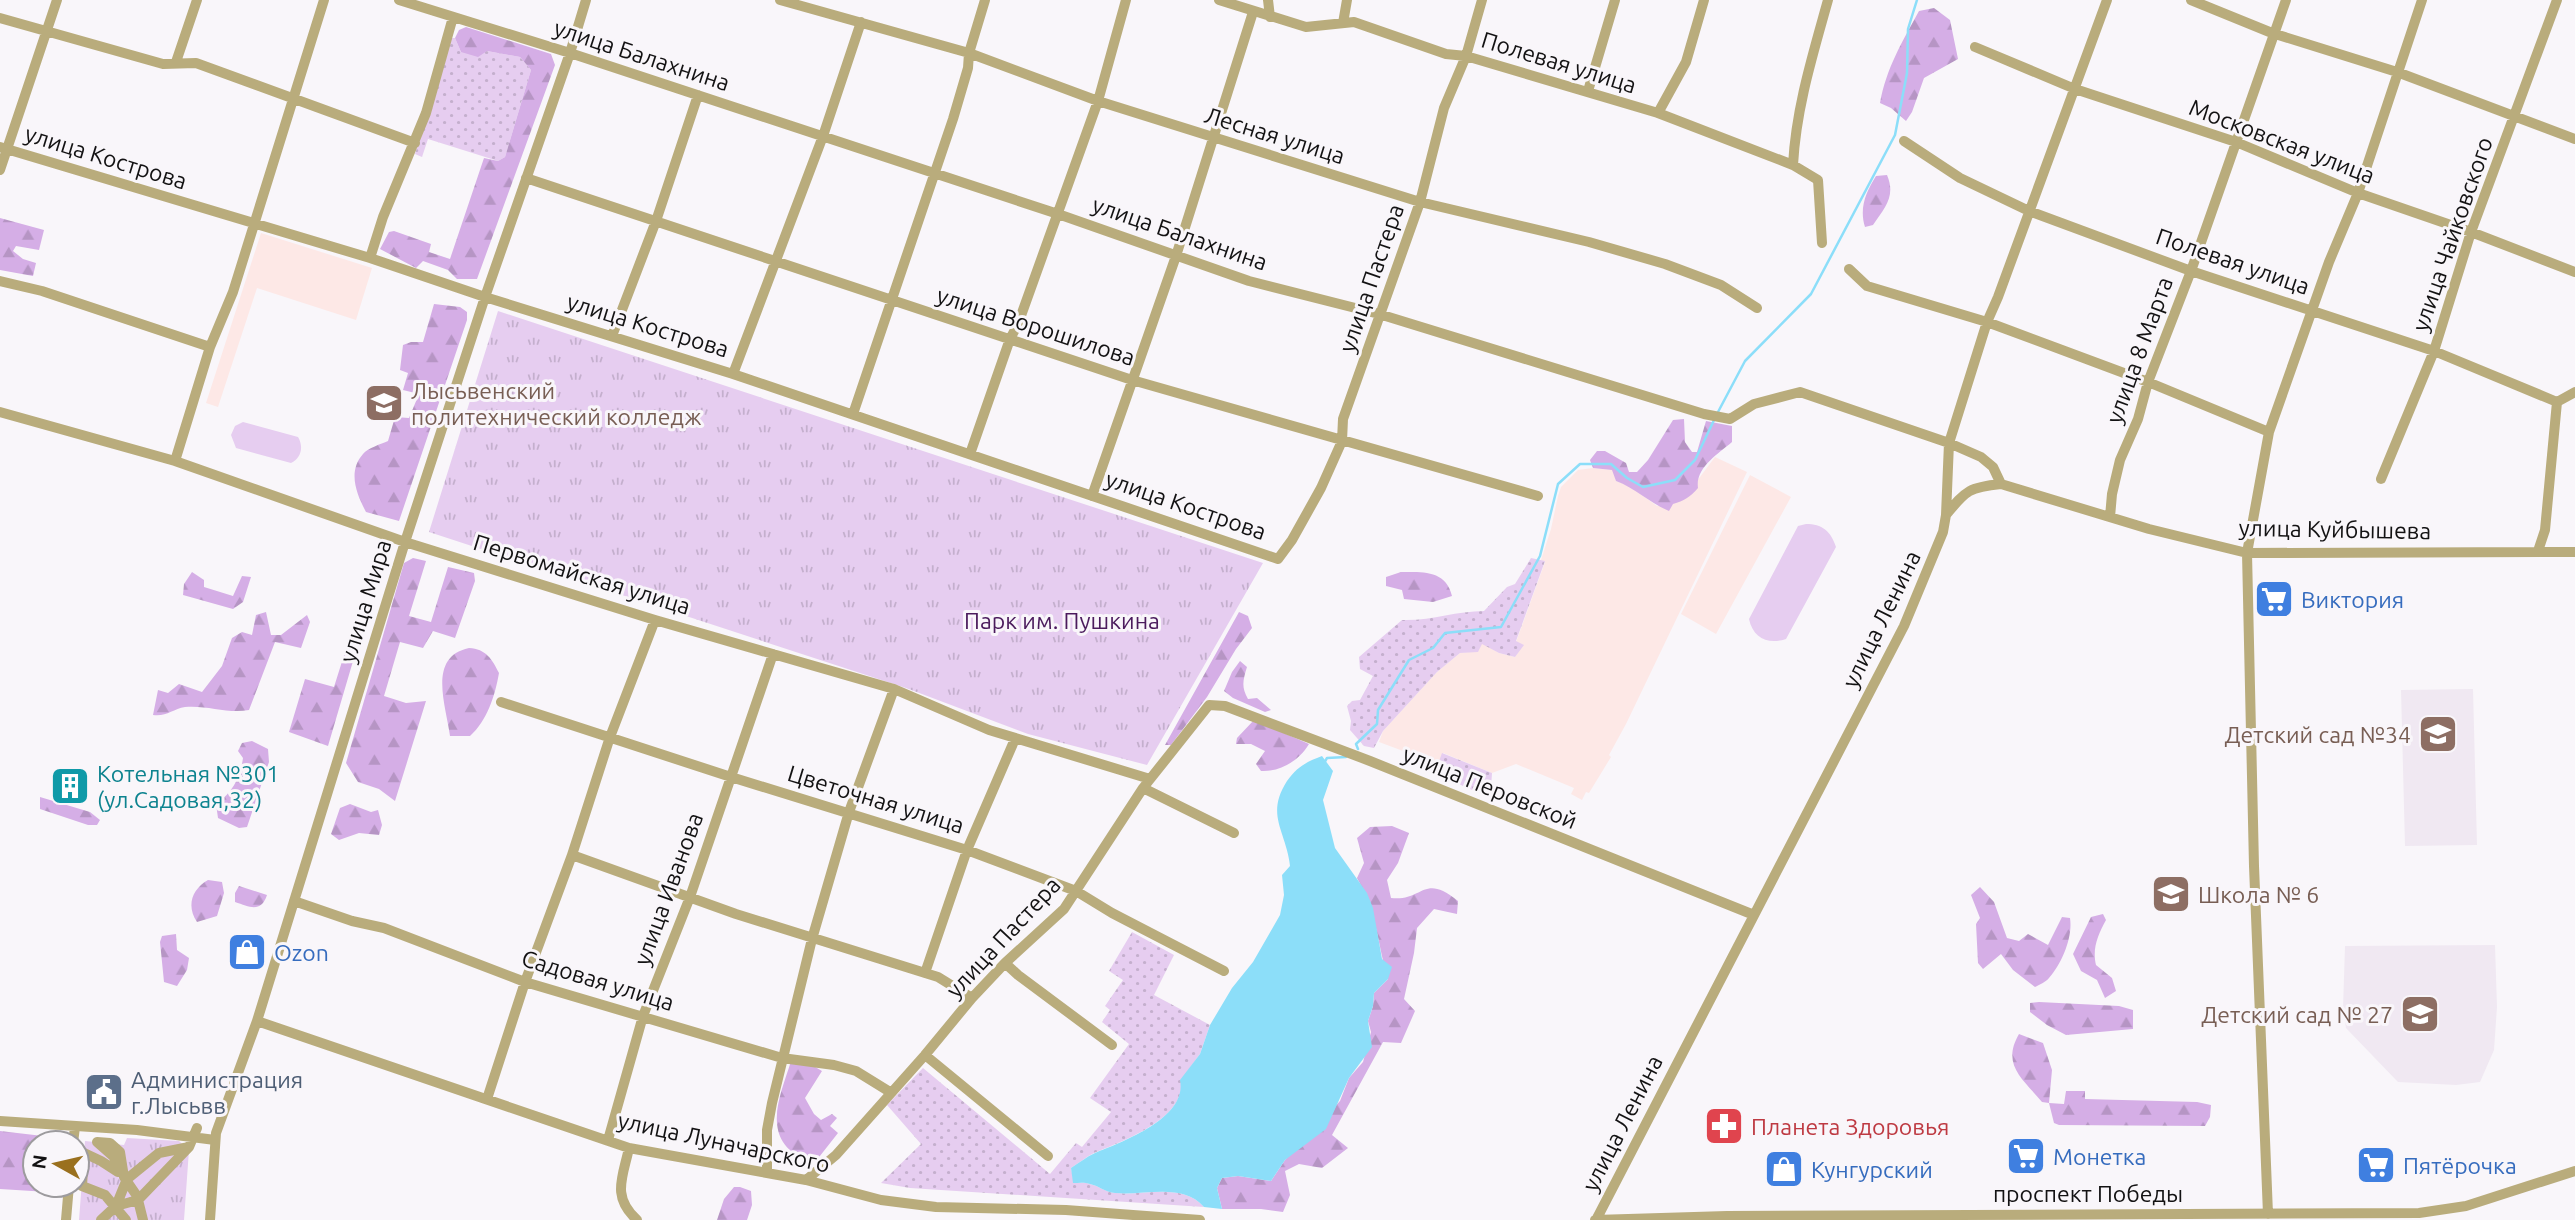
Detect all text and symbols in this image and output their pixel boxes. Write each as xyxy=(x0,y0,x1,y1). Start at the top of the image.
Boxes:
street label: улица Балахнина xyxy=(551,15,733,95)
street label: Полевая улица xyxy=(1479,27,1639,97)
street label: Московская улица xyxy=(2186,94,2378,188)
street label: Лесная улица xyxy=(1202,102,1348,168)
street label: улица Кострова xyxy=(22,120,190,194)
street label: улица Чайковского xyxy=(2407,134,2497,334)
street label: улица Балахнина xyxy=(1089,191,1271,275)
street label: улица Пастера xyxy=(1334,201,1408,355)
street label: Полевая улица xyxy=(2153,223,2313,299)
street label: улица 8 Марта xyxy=(2101,273,2177,427)
street label: улица Ворошилова xyxy=(934,282,1138,370)
street label: улица Кострова xyxy=(564,288,732,362)
place label: Лысьвенский политехнический колледж xyxy=(411,378,701,429)
school or university icon: Лысьвенский политехнический колледж xyxy=(363,382,405,424)
street label: улица Кострова xyxy=(1102,466,1270,544)
street label: улица Куйбышева xyxy=(2239,515,2431,543)
street label: Первомайская улица xyxy=(471,529,693,619)
street label: улица Мира xyxy=(334,537,396,665)
street label: улица Ленина xyxy=(1837,546,1925,692)
supermarket icon: Виктория xyxy=(2253,578,2295,620)
place label: Виктория xyxy=(2301,587,2404,612)
park label: Парк им. Пушкина xyxy=(964,608,1160,633)
school or university icon: Детский сад №34 xyxy=(2417,713,2459,755)
place label: Детский сад №34 xyxy=(2225,722,2411,747)
street label: улица Перовской xyxy=(1399,741,1581,833)
street label: Цветочная улица xyxy=(785,760,967,838)
place label: Котельная №301 (ул.Садовая,32) xyxy=(97,761,280,813)
building icon: Котельная №301 (ул.Садовая,32) xyxy=(49,765,91,807)
street label: улица Иванова xyxy=(629,809,707,969)
street label: улица Пастера xyxy=(941,872,1065,1002)
school or university icon: Школа № 6 xyxy=(2150,873,2192,915)
place label: Школа № 6 xyxy=(2198,882,2319,907)
shop icon: Ozon xyxy=(226,931,268,973)
place label: Ozon xyxy=(274,940,329,965)
street label: Садовая улица xyxy=(519,945,677,1015)
school or university icon: Детский сад № 27 xyxy=(2399,993,2441,1035)
place label: Детский сад № 27 xyxy=(2201,1002,2393,1027)
street label: улица Ленина xyxy=(1577,1051,1667,1195)
place label: Администрация г.Лысьвв xyxy=(131,1067,303,1118)
public building icon: Администрация г.Лысьвв xyxy=(83,1071,125,1113)
pharmacy icon: Планета Здоровья xyxy=(1703,1105,1745,1147)
street label: улица Луначарского xyxy=(616,1107,832,1177)
place label: Планета Здоровья xyxy=(1751,1114,1949,1139)
north arrow xyxy=(21,1129,91,1199)
supermarket icon: Монетка xyxy=(2005,1135,2047,1177)
place label: Монетка xyxy=(2053,1144,2146,1169)
supermarket icon: Пятёрочка xyxy=(2355,1144,2397,1186)
shop icon: Кунгурский xyxy=(1763,1148,1805,1190)
text: N xyxy=(27,1153,51,1170)
place label: Пятёрочка xyxy=(2403,1153,2517,1178)
place label: Кунгурский xyxy=(1811,1157,1933,1182)
street label: проспект Победы xyxy=(1993,1181,2183,1206)

